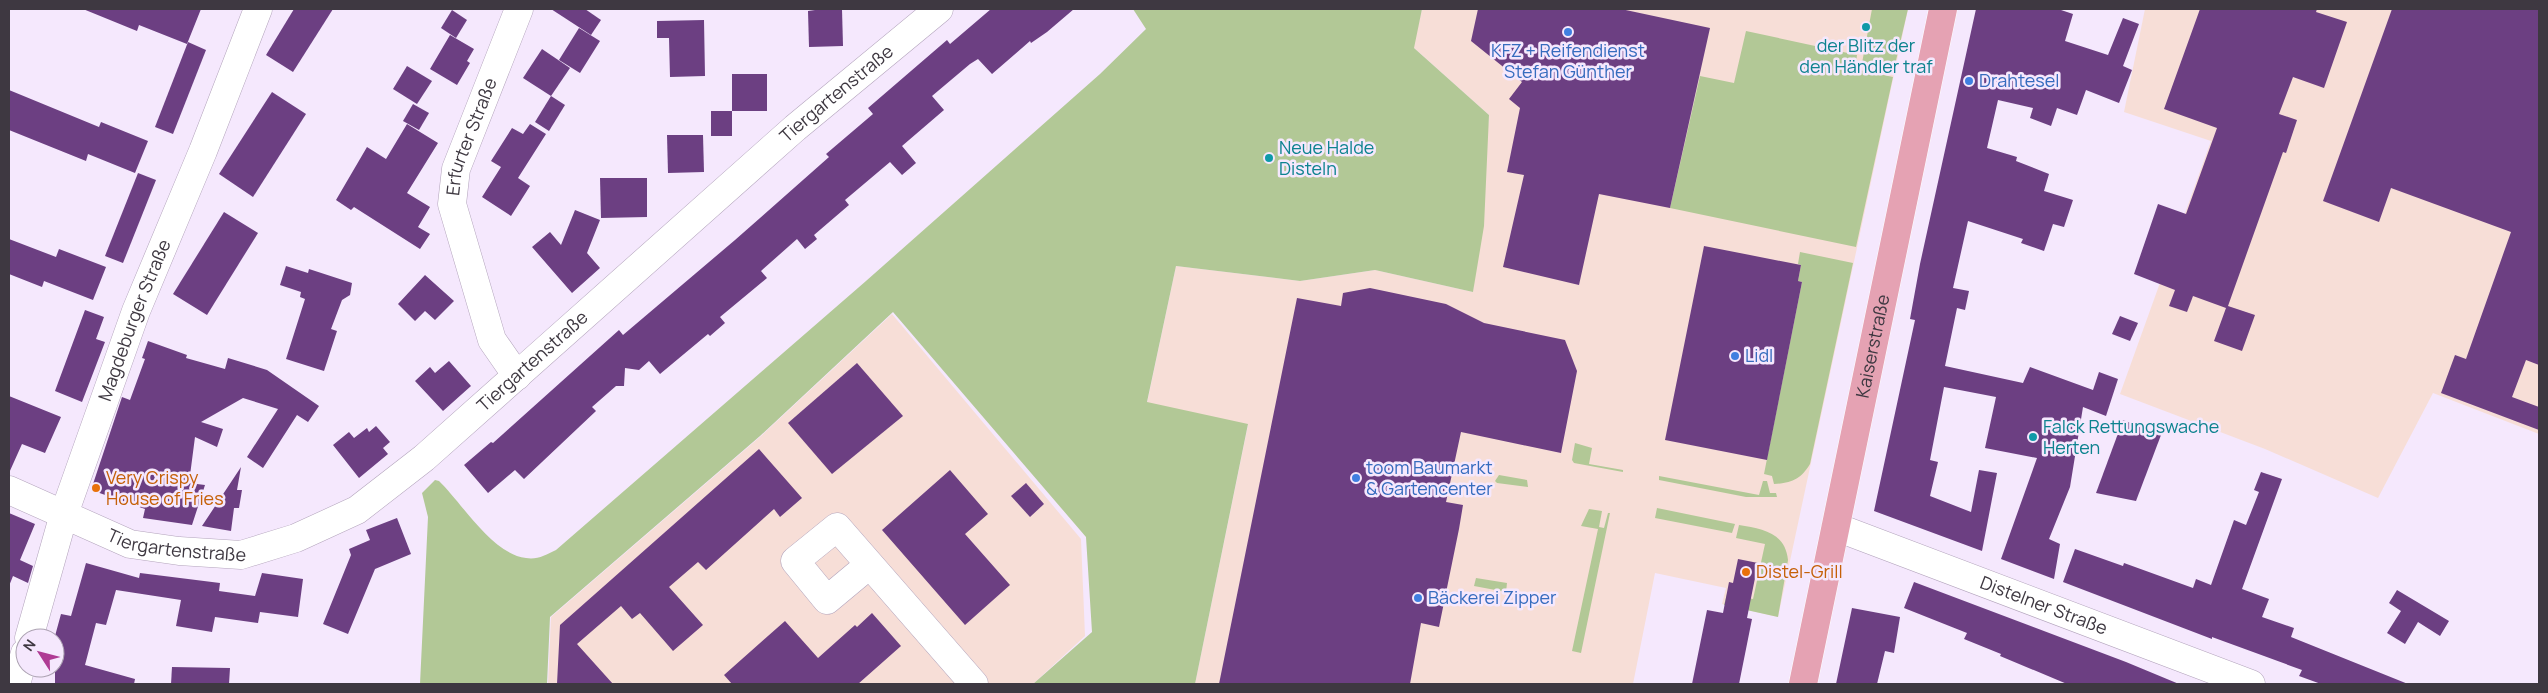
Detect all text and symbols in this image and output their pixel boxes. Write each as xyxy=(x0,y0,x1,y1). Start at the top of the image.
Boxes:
marker: der Blitz der den Händler traf xyxy=(1860,21,1872,33)
marker: KFZ + Reifendienst Stefan Günther xyxy=(1562,26,1574,38)
place label: der Blitz der den Händler traf xyxy=(1799,33,1933,78)
place label: KFZ + Reifendienst Stefan Günther xyxy=(1491,38,1645,83)
street label: Tiergartenstraße xyxy=(774,39,898,147)
place label: Drahtesel xyxy=(1979,68,2059,92)
street label: Erfurter Straße xyxy=(440,74,502,197)
marker: Drahtesel xyxy=(1963,75,1975,87)
place label: Neue Halde Disteln xyxy=(1279,135,1374,180)
marker: Neue Halde Disteln xyxy=(1263,152,1275,164)
street label: Magdeburger Straße xyxy=(92,235,176,404)
street label: Kaiserstraße xyxy=(1850,292,1895,400)
street label: Tiergartenstraße xyxy=(471,305,593,416)
place label: Lidl xyxy=(1745,343,1773,367)
marker: Lidl xyxy=(1729,350,1741,362)
place label: Falck Rettungswache Herten xyxy=(2043,414,2219,459)
marker: Falck Rettungswache Herten xyxy=(2027,431,2039,443)
place label: toom Baumarkt & Gartencenter xyxy=(1366,455,1493,500)
place label: Very Crispy House of Fries xyxy=(106,465,224,510)
marker: toom Baumarkt & Gartencenter xyxy=(1350,472,1362,484)
marker: Very Crispy House of Fries xyxy=(90,482,102,494)
street label: Tiergartenstraße xyxy=(104,522,247,566)
place label: Distel-Grill xyxy=(1756,559,1843,583)
marker: Distel-Grill xyxy=(1740,566,1752,578)
street label: Distelner Straße xyxy=(1977,570,2111,640)
place label: Bäckerei Zipper xyxy=(1428,585,1557,609)
marker: Bäckerei Zipper xyxy=(1412,592,1424,604)
north arrow xyxy=(15,628,65,678)
text: N xyxy=(18,635,40,655)

